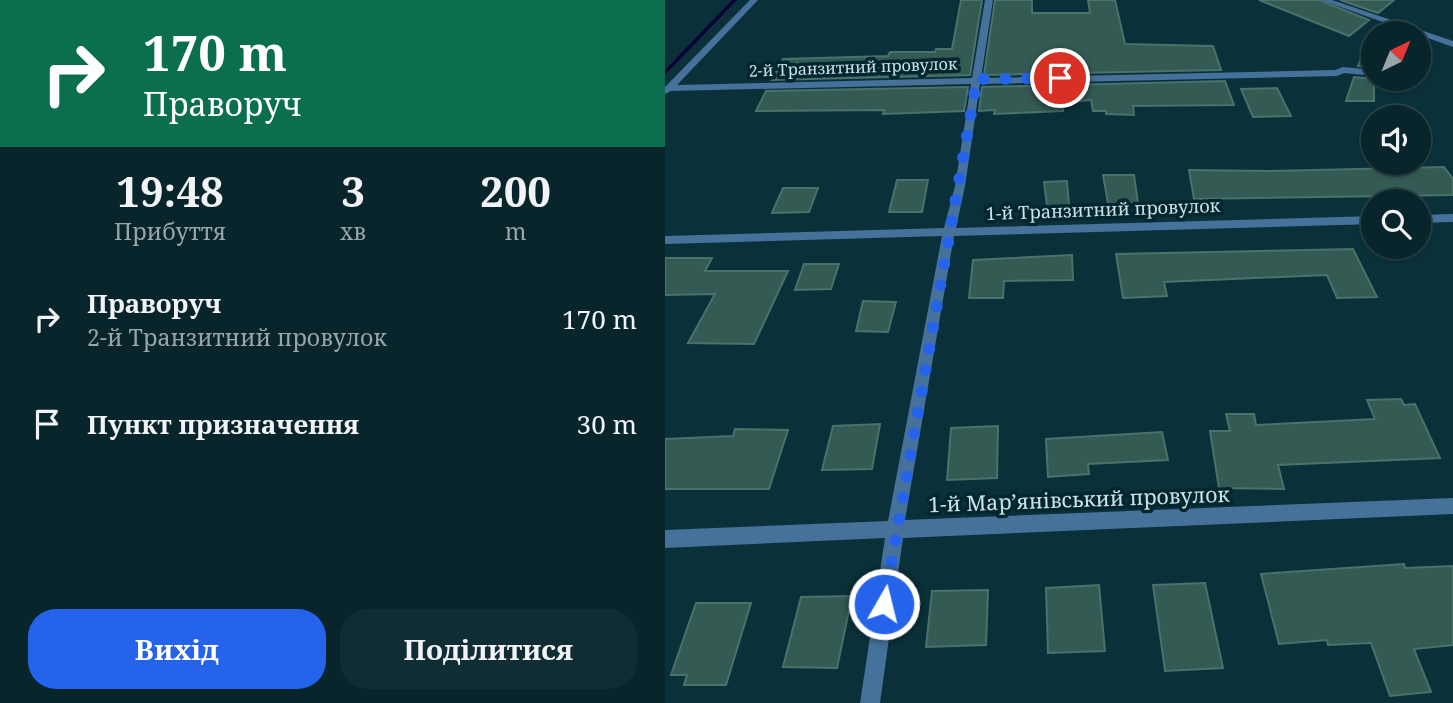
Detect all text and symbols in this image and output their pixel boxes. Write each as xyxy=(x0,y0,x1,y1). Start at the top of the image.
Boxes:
text: 170 m xyxy=(143,19,287,85)
north arrow xyxy=(1361,21,1431,91)
map controls xyxy=(1361,21,1431,259)
icon: right xyxy=(28,28,119,119)
pin xyxy=(1030,48,1090,108)
street label: 2-й Транзитний провулок xyxy=(748,52,958,82)
icon: arrive xyxy=(1041,59,1079,97)
text: Праворуч xyxy=(143,82,302,125)
button: sound xyxy=(1361,105,1431,175)
text: 19:48 xyxy=(116,162,224,219)
text: 3 xyxy=(341,162,365,219)
text: 200 xyxy=(480,162,551,219)
button: search xyxy=(1361,189,1431,259)
street label: 1-й Транзитний провулок xyxy=(985,193,1221,225)
text: Прибуття xyxy=(114,215,226,247)
text: хв xyxy=(340,215,366,247)
text: m xyxy=(505,215,526,247)
text: Праворуч xyxy=(87,285,221,321)
icon: right xyxy=(28,300,66,338)
text: 170 m xyxy=(562,301,637,337)
text: 2-й Транзитний провулок xyxy=(87,321,387,353)
icon: arrive xyxy=(28,405,66,443)
text: Пункт призначення xyxy=(87,406,359,442)
text: 30 m xyxy=(577,406,637,442)
street label: 1-й Марʼянівський провулок xyxy=(928,480,1231,518)
position arrow xyxy=(847,567,921,641)
button: Вихід xyxy=(28,609,326,689)
button: Поділитися xyxy=(340,609,637,689)

